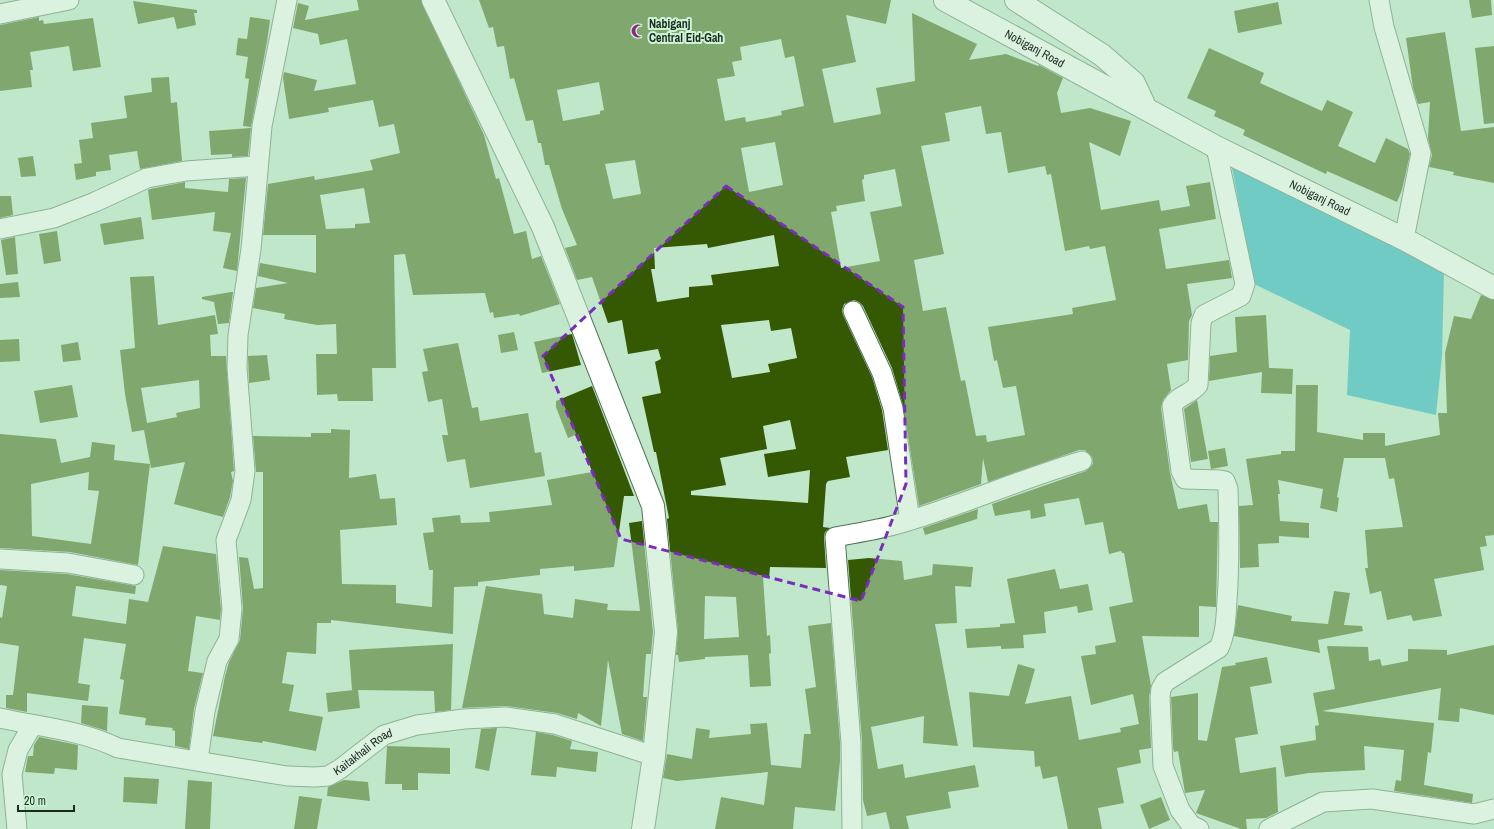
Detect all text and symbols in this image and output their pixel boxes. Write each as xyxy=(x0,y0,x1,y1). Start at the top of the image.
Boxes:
place label: Nabiganj Central Eid-Gah xyxy=(649,16,723,46)
mosque icon: Nabiganj Central Eid-Gah xyxy=(630,23,646,39)
street label: Nobiganj Road xyxy=(1002,26,1067,71)
street label: Nobiganj Road xyxy=(1287,176,1353,219)
street label: Kaitakhali Road xyxy=(330,725,394,779)
scale bar xyxy=(18,787,74,813)
text: 20 m xyxy=(24,793,46,809)

